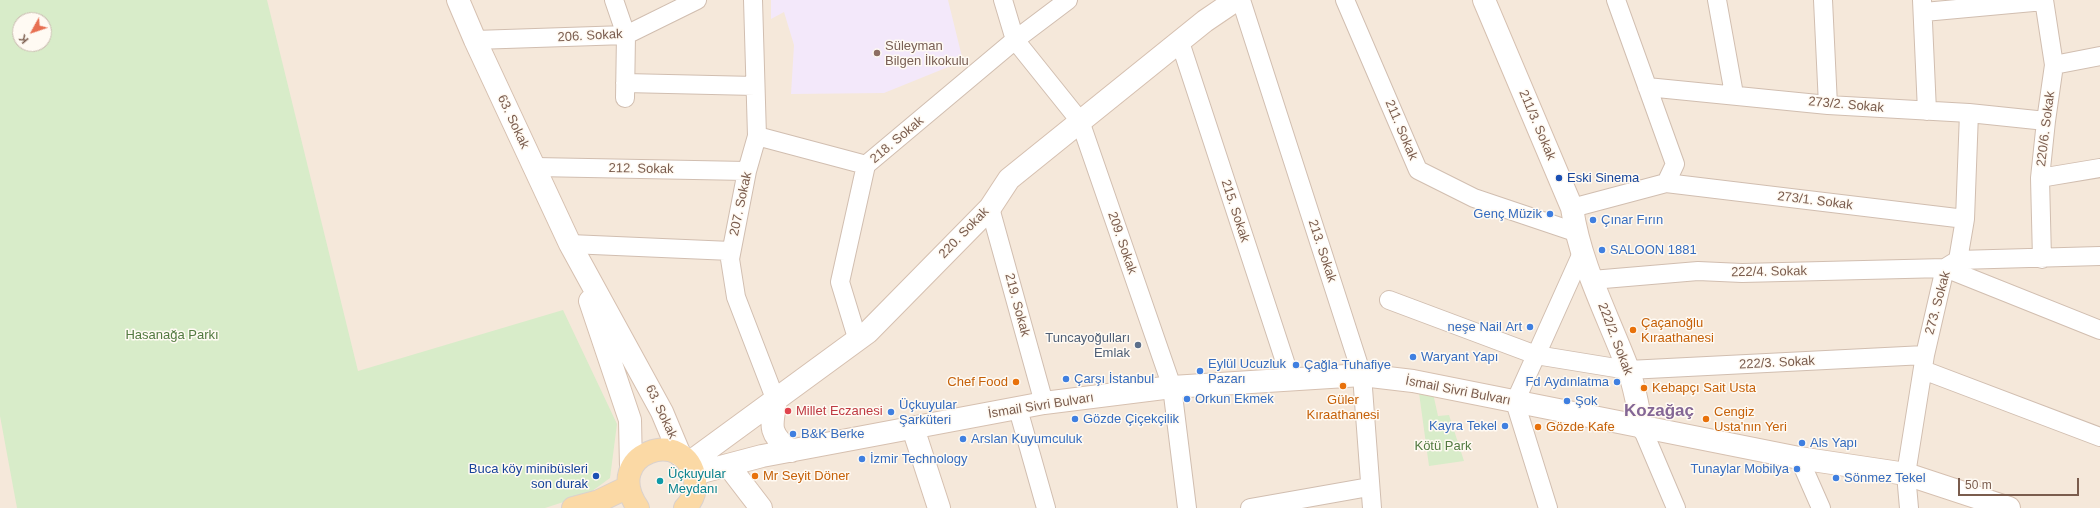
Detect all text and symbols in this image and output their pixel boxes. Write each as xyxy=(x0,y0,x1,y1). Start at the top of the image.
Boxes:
north arrow xyxy=(12,12,52,52)
street label: 206. Sokak xyxy=(557,27,623,45)
text: K xyxy=(16,32,31,46)
place label: Süleyman Bilgen İlkokulu xyxy=(885,38,969,69)
marker: Süleyman Bilgen İlkokulu xyxy=(872,48,882,58)
street label: 211/3. Sokak xyxy=(1515,87,1559,163)
street label: 220/6. Sokak xyxy=(2034,90,2058,168)
street label: 63. Sokak xyxy=(494,93,532,151)
street label: 273/2. Sokak xyxy=(1808,94,1884,116)
street label: 211. Sokak xyxy=(1381,97,1421,163)
street label: 218. Sokak xyxy=(867,113,927,167)
street label: 212. Sokak xyxy=(608,161,674,177)
place label: Eski Sinema xyxy=(1567,170,1639,186)
street label: 207. Sokak xyxy=(727,171,755,237)
marker: Eski Sinema xyxy=(1554,173,1564,183)
street label: 215. Sokak xyxy=(1218,178,1252,244)
street label: 273/1. Sokak xyxy=(1776,189,1854,213)
street label: 220. Sokak xyxy=(936,204,992,262)
place label: Genç Müzik xyxy=(1473,206,1542,222)
marker: Genç Müzik xyxy=(1545,209,1555,219)
street label: 209. Sokak xyxy=(1104,210,1140,276)
place label: Çınar Fırın xyxy=(1601,212,1663,228)
marker: Çınar Fırın xyxy=(1588,215,1598,225)
street label: 213. Sokak xyxy=(1305,218,1339,284)
place label: SALOON 1881 xyxy=(1610,242,1697,258)
marker: SALOON 1881 xyxy=(1597,245,1607,255)
street label: 222/4. Sokak xyxy=(1731,264,1807,280)
street label: 273. Sokak xyxy=(1922,270,1954,336)
street label: 219. Sokak xyxy=(1001,272,1033,338)
street label: 222/2. Sokak xyxy=(1594,301,1636,377)
place label: Çaçanoğlu Kıraathanesi xyxy=(1641,315,1714,346)
place label: neşe Nail Art xyxy=(1448,319,1522,335)
marker: neşe Nail Art xyxy=(1525,322,1535,332)
marker: Çaçanoğlu Kıraathanesi xyxy=(1628,325,1638,335)
park label: Hasanağa Parkı xyxy=(125,327,219,343)
place label: Tuncayoğulları Emlak xyxy=(1045,330,1130,361)
marker: Tuncayoğulları Emlak xyxy=(1133,340,1143,350)
place label: Waryant Yapı xyxy=(1421,349,1498,365)
marker: Waryant Yapı xyxy=(1408,352,1418,362)
street label: 222/3. Sokak xyxy=(1739,353,1815,373)
place label: Eylül Ucuzluk Pazarı xyxy=(1208,356,1286,387)
place label: Çağla Tuhafiye xyxy=(1304,357,1391,373)
marker: Çağla Tuhafiye xyxy=(1291,360,1301,370)
marker: Eylül Ucuzluk Pazarı xyxy=(1195,366,1205,376)
place label: Çarşı İstanbul xyxy=(1074,371,1154,387)
street label: İsmail Sivri Bulvarı xyxy=(1404,373,1512,409)
place label: Chef Food xyxy=(947,374,1008,390)
marker: Çarşı İstanbul xyxy=(1061,374,1071,384)
place label: Fd Aydınlatma xyxy=(1525,374,1609,390)
marker: Chef Food xyxy=(1011,377,1021,387)
marker: Fd Aydınlatma xyxy=(1612,377,1622,387)
place label: Kebapçı Sait Usta xyxy=(1652,380,1756,396)
marker: Güler Kıraathanesi xyxy=(1338,381,1348,391)
street label: 63. Sokak xyxy=(642,383,680,441)
marker: Kebapçı Sait Usta xyxy=(1639,383,1649,393)
street label: İsmail Sivri Bulvarı xyxy=(987,390,1095,422)
place label: Orkun Ekmek xyxy=(1195,391,1274,407)
place label: Güler Kıraathanesi xyxy=(1307,392,1379,423)
place label: Şok xyxy=(1575,393,1597,409)
marker: Orkun Ekmek xyxy=(1182,394,1192,404)
marker: Şok xyxy=(1562,396,1572,406)
place label: Üçkuyular Şarküteri xyxy=(899,397,957,428)
district label: Kozağaç xyxy=(1624,401,1694,421)
place label: Millet Eczanesi xyxy=(796,403,883,419)
place label: Cengiz Usta'nın Yeri xyxy=(1714,404,1787,435)
marker: Millet Eczanesi xyxy=(783,406,793,416)
marker: Üçkuyular Şarküteri xyxy=(886,407,896,417)
place label: Gözde Çiçekçilik xyxy=(1083,411,1179,427)
marker: Gözde Çiçekçilik xyxy=(1070,414,1080,424)
marker: Cengiz Usta'nın Yeri xyxy=(1701,414,1711,424)
place label: Kayra Tekel xyxy=(1429,418,1497,434)
place label: Gözde Kafe xyxy=(1546,419,1615,435)
marker: Kayra Tekel xyxy=(1500,421,1510,431)
marker: Gözde Kafe xyxy=(1533,422,1543,432)
place label: B&K Berke xyxy=(801,426,865,442)
marker: B&K Berke xyxy=(788,429,798,439)
place label: Arslan Kuyumculuk xyxy=(971,431,1082,447)
marker: Arslan Kuyumculuk xyxy=(958,434,968,444)
place label: Als Yapı xyxy=(1810,435,1857,451)
park label: Kötü Park xyxy=(1414,438,1472,454)
marker: Als Yapı xyxy=(1797,438,1807,448)
place label: İzmir Technology xyxy=(870,451,968,467)
marker: İzmir Technology xyxy=(857,454,867,464)
place label: Buca köy minibüsleri son durak xyxy=(469,461,588,492)
place label: Tunaylar Mobilya xyxy=(1690,461,1789,477)
marker: Tunaylar Mobilya xyxy=(1792,464,1802,474)
place label: Üçkuyular Meydanı xyxy=(668,466,726,497)
place label: Mr Seyit Döner xyxy=(763,468,850,484)
place label: Sönmez Tekel xyxy=(1844,470,1926,486)
scale bar xyxy=(1960,470,2081,496)
marker: Buca köy minibüsleri son durak xyxy=(591,471,601,481)
marker: Mr Seyit Döner xyxy=(750,471,760,481)
marker: Sönmez Tekel xyxy=(1831,473,1841,483)
marker: Üçkuyular Meydanı xyxy=(655,476,665,486)
text: 50 m xyxy=(1965,478,1992,492)

